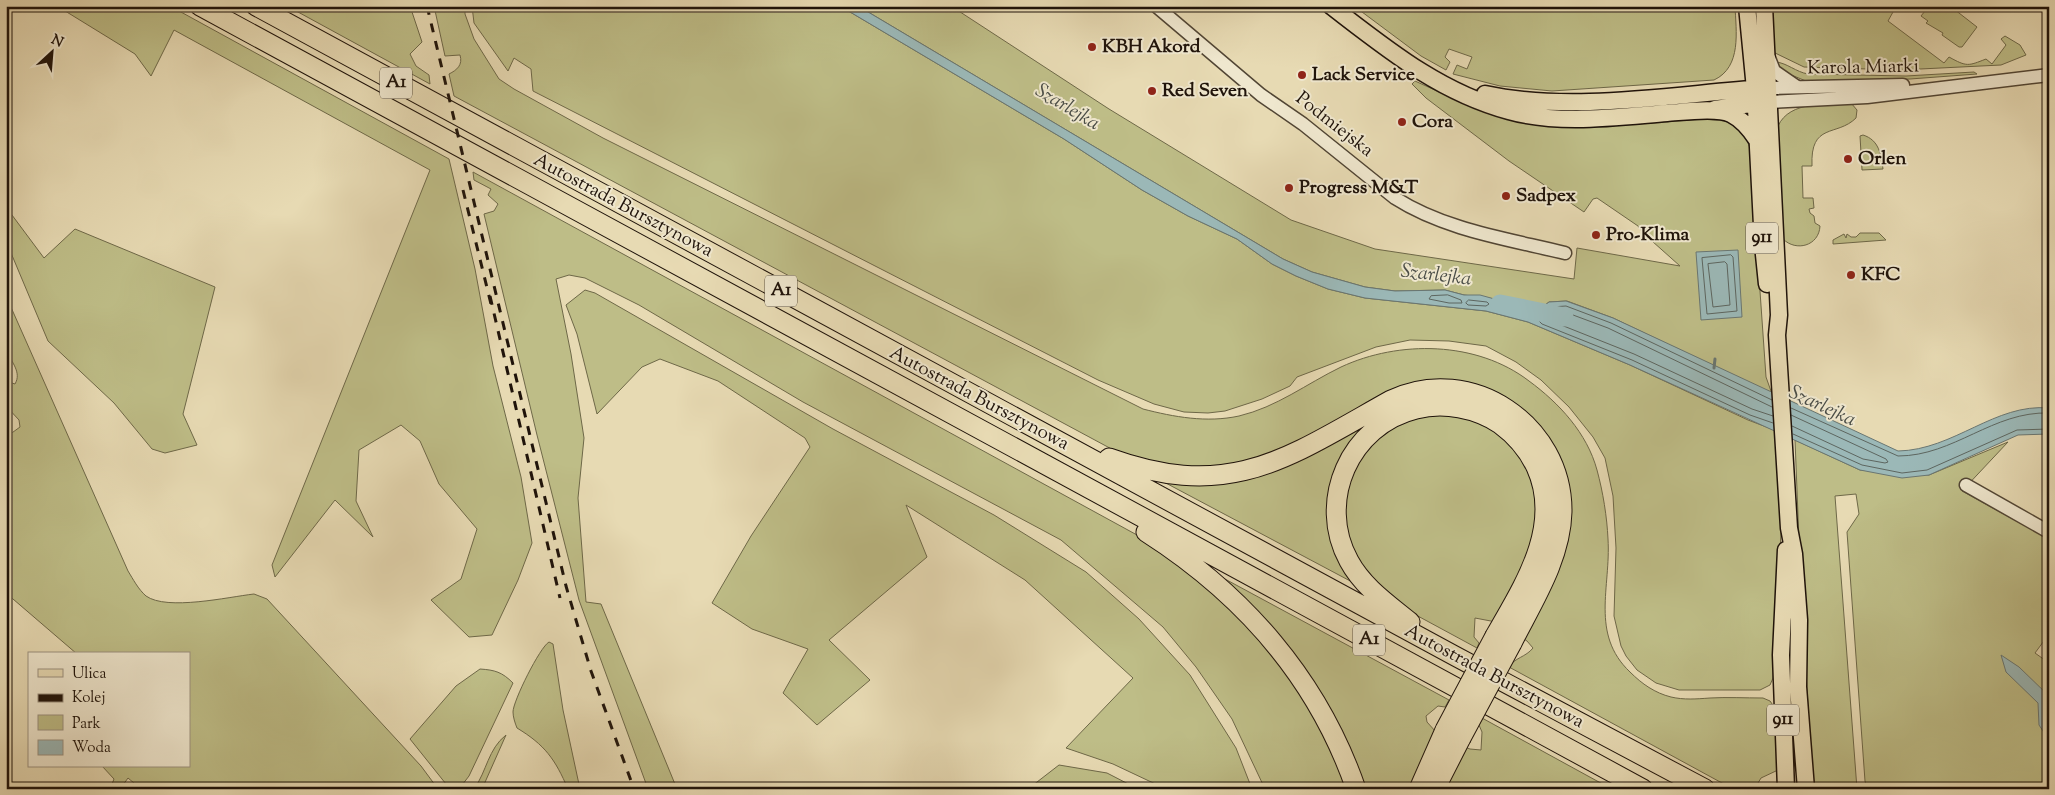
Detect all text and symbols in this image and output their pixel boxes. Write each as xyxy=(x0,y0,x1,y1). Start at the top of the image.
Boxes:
north arrow xyxy=(28,28,78,78)
text: N xyxy=(47,31,66,54)
place label: KBH Akord xyxy=(1102,34,1201,61)
marker: KBH Akord xyxy=(1086,41,1098,53)
street label: Karola Miarki xyxy=(1807,54,1919,82)
place label: Lack Service xyxy=(1312,62,1415,89)
road number: A1 xyxy=(380,68,412,99)
marker: Lack Service xyxy=(1296,69,1308,81)
water label: Szarlejka xyxy=(1029,77,1105,139)
place label: Red Seven xyxy=(1162,78,1249,105)
marker: Red Seven xyxy=(1146,85,1158,97)
street label: Podmiejska xyxy=(1289,86,1379,164)
place label: Cora xyxy=(1412,109,1453,136)
marker: Cora xyxy=(1396,116,1408,128)
place label: Orlen xyxy=(1858,146,1907,173)
street label: Autostrada Bursztynowa xyxy=(528,147,718,265)
marker: Orlen xyxy=(1842,153,1854,165)
place label: Progress M&T xyxy=(1299,175,1419,202)
marker: Progress M&T xyxy=(1283,182,1295,194)
place label: Sadpex xyxy=(1516,183,1577,210)
marker: Sadpex xyxy=(1500,190,1512,202)
place label: Pro-Klima xyxy=(1606,222,1690,249)
road number: 911 xyxy=(1746,222,1778,254)
marker: Pro-Klima xyxy=(1590,229,1602,241)
water label: Szarlejka xyxy=(1399,257,1473,295)
place label: KFC xyxy=(1861,262,1901,289)
marker: KFC xyxy=(1845,269,1857,281)
road number: A1 xyxy=(765,276,797,306)
street label: Autostrada Bursztynowa xyxy=(884,340,1074,458)
water label: Szarlejka xyxy=(1784,379,1860,435)
street label: Autostrada Bursztynowa xyxy=(1399,618,1589,736)
road number: A1 xyxy=(1353,624,1385,656)
legend xyxy=(28,652,190,768)
text: Ulica xyxy=(72,664,106,685)
text: Kolej xyxy=(72,688,105,709)
road number: 911 xyxy=(1767,704,1799,736)
text: Park xyxy=(72,714,101,735)
text: Woda xyxy=(72,738,111,759)

